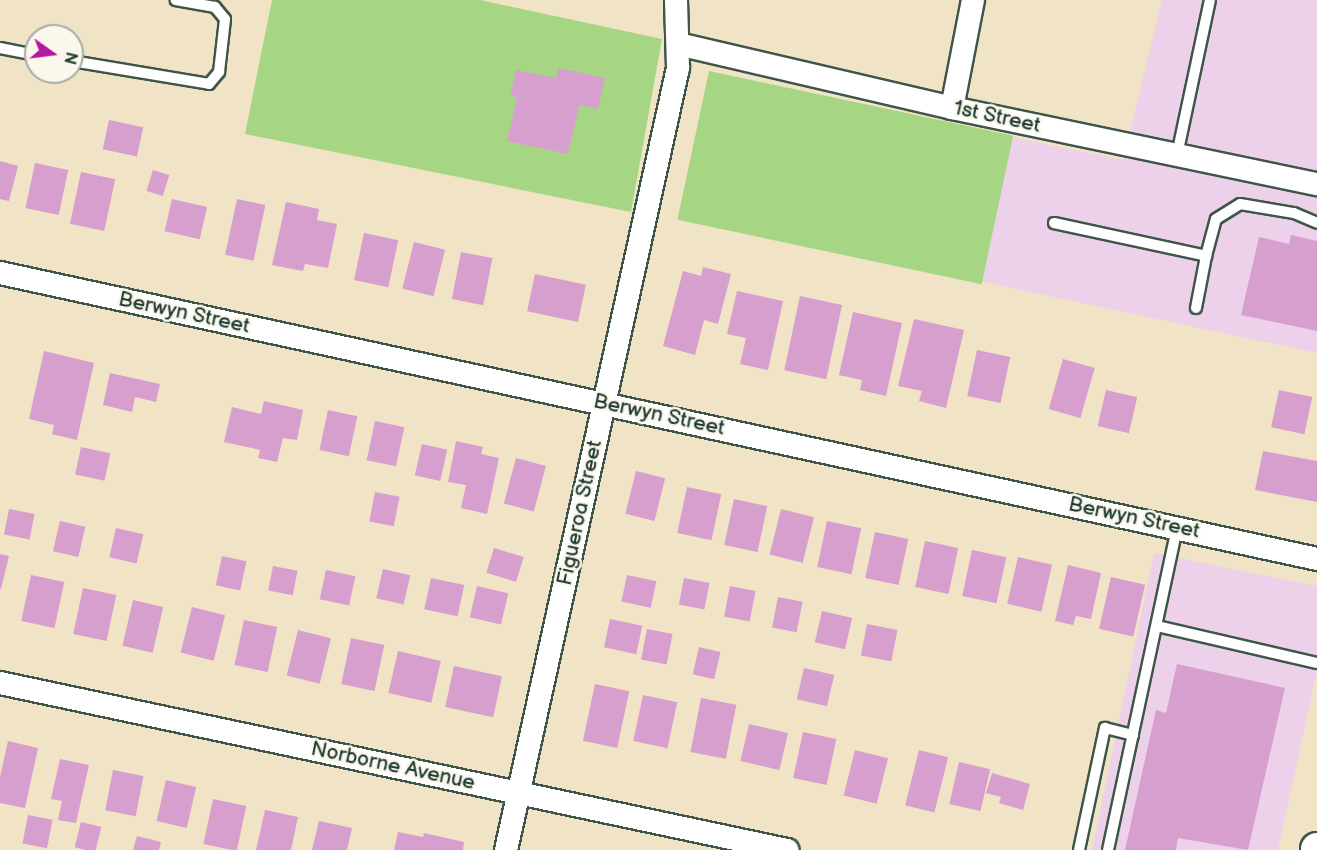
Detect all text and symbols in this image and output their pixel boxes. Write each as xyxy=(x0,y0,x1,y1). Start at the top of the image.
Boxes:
north arrow xyxy=(24,24,84,84)
text: N xyxy=(59,50,81,66)
street label: 1st Street xyxy=(951,95,1043,139)
street label: Berwyn Street xyxy=(116,287,252,339)
street label: Berwyn Street xyxy=(591,389,727,441)
street label: Figueroa Street xyxy=(552,438,608,588)
street label: Berwyn Street xyxy=(1066,492,1202,544)
street label: Norborne Avenue xyxy=(309,736,477,796)

